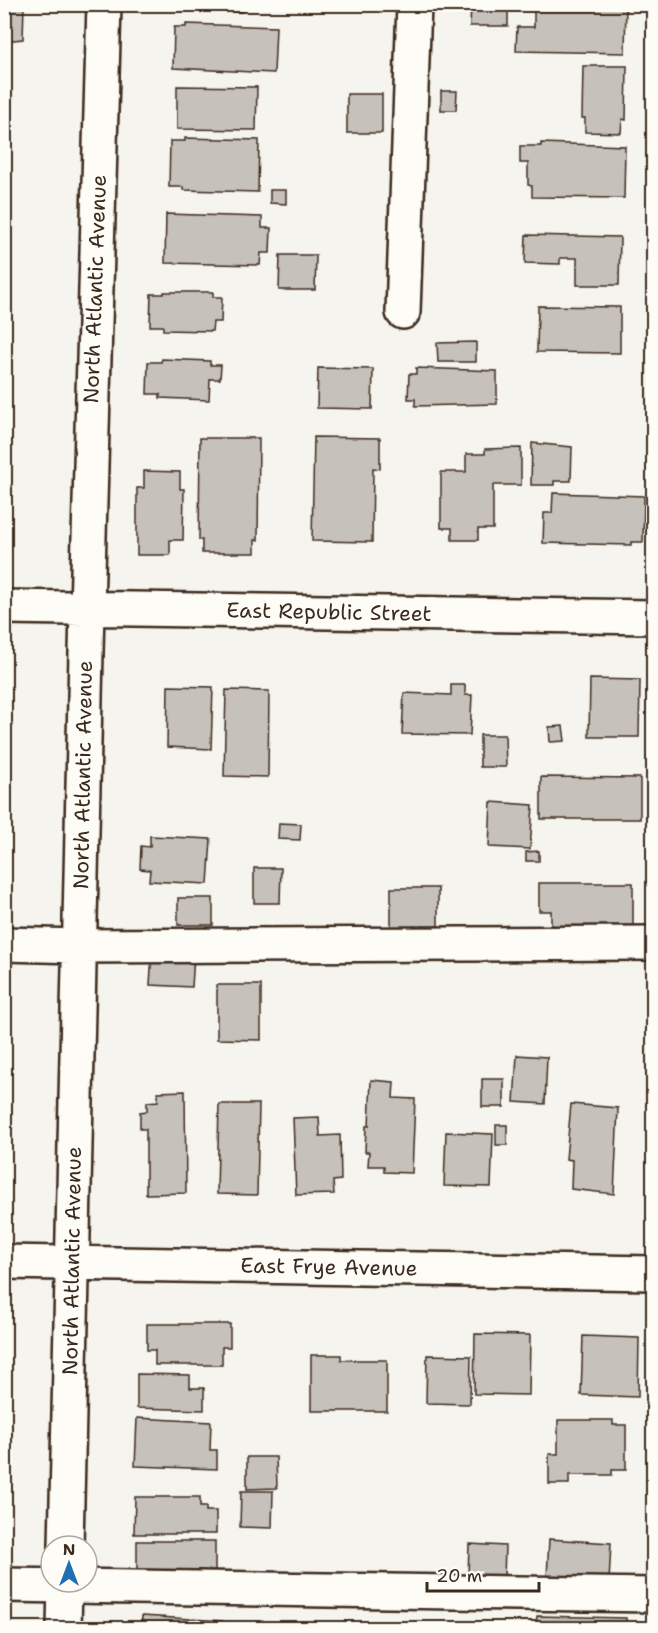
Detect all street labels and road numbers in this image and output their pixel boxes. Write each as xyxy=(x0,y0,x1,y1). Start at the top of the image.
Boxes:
street label: North Atlantic Avenue xyxy=(77,174,113,404)
street label: East Republic Street xyxy=(226,596,432,628)
street label: North Atlantic Avenue xyxy=(67,660,99,890)
street label: North Atlantic Avenue xyxy=(56,1146,88,1376)
street label: East Frye Avenue xyxy=(240,1251,418,1283)

